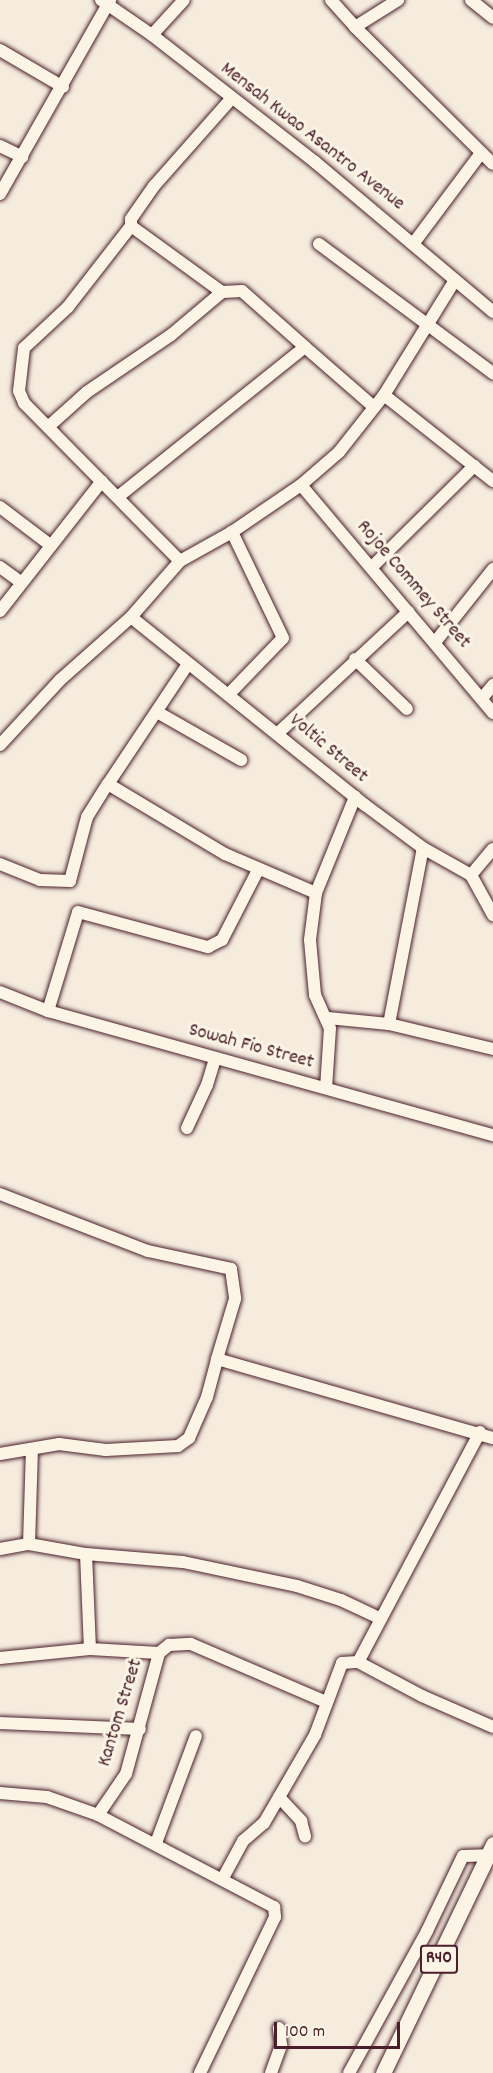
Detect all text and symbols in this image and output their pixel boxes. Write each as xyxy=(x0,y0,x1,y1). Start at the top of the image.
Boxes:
street label: Mensah Kwao Asantro Avenue xyxy=(215,58,409,216)
street label: Rojoe Commey Street xyxy=(351,516,475,654)
street label: Voltic Street xyxy=(284,709,372,789)
street label: Sowah Fio Street xyxy=(186,1019,316,1075)
street label: Kantom Street xyxy=(93,1656,149,1770)
road number: R40 xyxy=(420,1944,458,1974)
scale bar xyxy=(277,2010,403,2048)
text: 100 m xyxy=(285,2020,325,2045)

